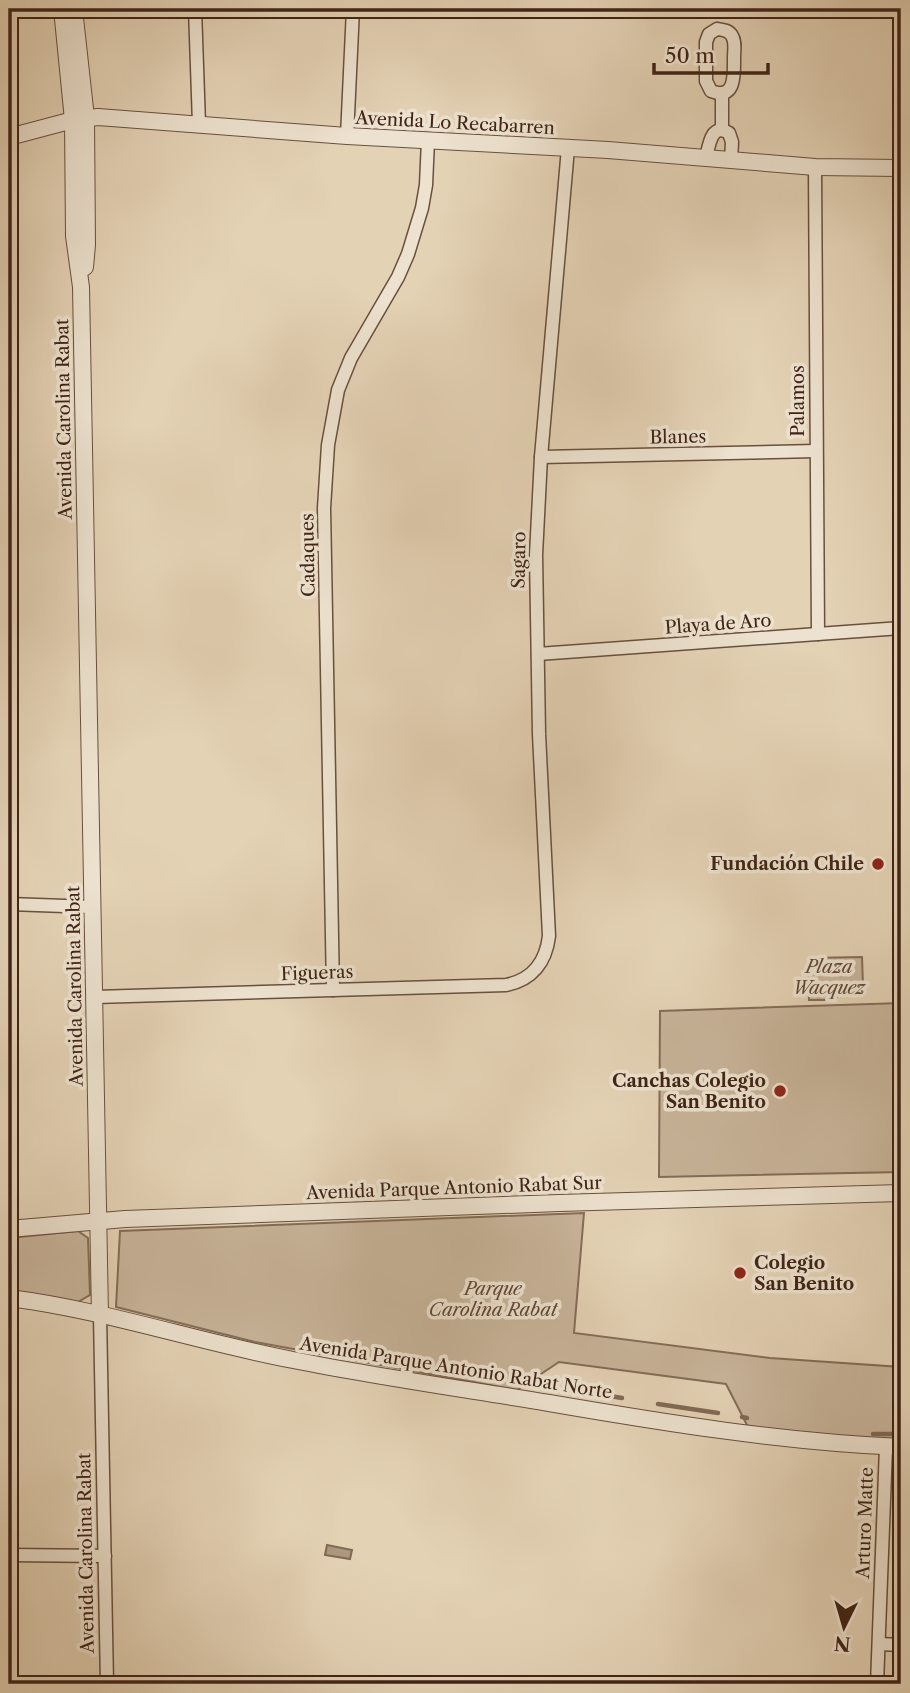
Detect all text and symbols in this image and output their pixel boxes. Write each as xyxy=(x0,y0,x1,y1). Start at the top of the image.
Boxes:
scale bar xyxy=(654,32,768,76)
text: 50 m xyxy=(665,43,715,68)
street label: Avenida Lo Recabarren xyxy=(354,107,555,139)
street label: Avenida Carolina Rabat xyxy=(51,318,77,520)
street label: Palamos xyxy=(787,365,809,437)
street label: Blanes xyxy=(650,426,706,448)
street label: Cadaques xyxy=(296,513,320,597)
street label: Sagaro xyxy=(507,531,531,589)
street label: Playa de Aro xyxy=(664,609,772,639)
place label: Fundación Chile xyxy=(710,853,864,875)
marker: Fundación Chile xyxy=(870,856,886,872)
street label: Avenida Carolina Rabat xyxy=(62,885,88,1087)
park label: Plaza Wacquez xyxy=(793,956,867,999)
street label: Figueras xyxy=(280,961,354,985)
place label: Canchas Colegio San Benito xyxy=(612,1070,766,1113)
marker: Canchas Colegio San Benito xyxy=(772,1083,788,1099)
street label: Avenida Parque Antonio Rabat Sur xyxy=(305,1172,603,1204)
place label: Colegio San Benito xyxy=(754,1252,854,1295)
marker: Colegio San Benito xyxy=(732,1265,748,1281)
park label: Parque Carolina Rabat xyxy=(429,1278,559,1321)
street label: Avenida Parque Antonio Rabat Norte xyxy=(297,1332,614,1404)
street label: Avenida Carolina Rabat xyxy=(73,1452,99,1654)
street label: Arturo Matte xyxy=(852,1467,878,1580)
north arrow xyxy=(808,1592,878,1662)
text: N xyxy=(833,1631,852,1656)

